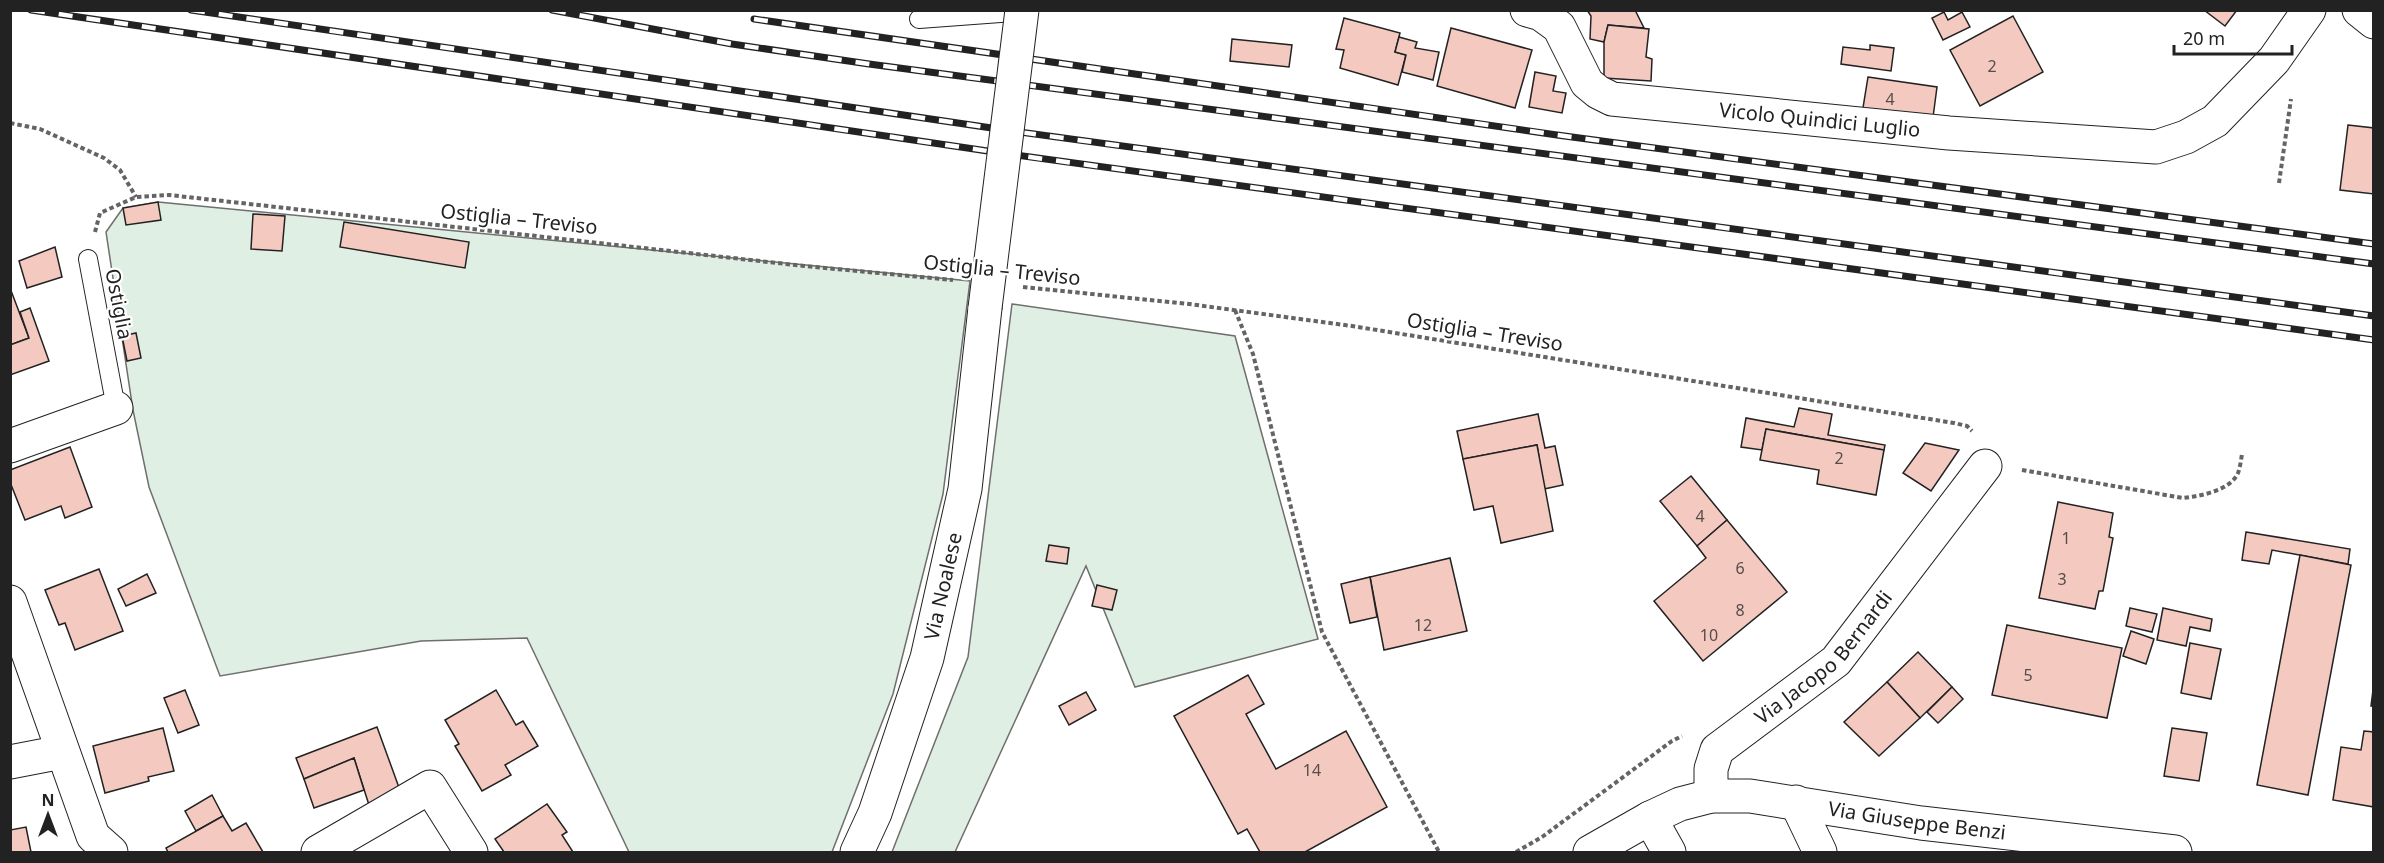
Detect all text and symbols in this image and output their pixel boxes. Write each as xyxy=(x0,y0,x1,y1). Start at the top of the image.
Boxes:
scale bar xyxy=(2174,18,2292,56)
text: 20 m xyxy=(2183,26,2225,50)
house number: 2 xyxy=(1987,55,1997,77)
house number: 4 xyxy=(1885,88,1895,110)
street label: Vicolo Quindici Luglio xyxy=(1718,96,1922,143)
street label: Ostiglia – Treviso xyxy=(439,197,599,240)
street label: Ostiglia – Treviso xyxy=(922,248,1082,291)
street label: Ostiglia xyxy=(99,266,140,342)
street label: Ostiglia – Treviso xyxy=(1405,306,1565,357)
house number: 2 xyxy=(1834,447,1844,469)
house number: 4 xyxy=(1695,505,1705,527)
house number: 1 xyxy=(2061,527,2071,549)
street label: Via Noalese xyxy=(917,530,968,642)
house number: 6 xyxy=(1735,557,1745,579)
house number: 3 xyxy=(2057,568,2067,590)
street label: Via Jacopo Bernardi xyxy=(1749,585,1898,730)
house number: 8 xyxy=(1735,599,1745,621)
house number: 12 xyxy=(1414,614,1432,636)
house number: 10 xyxy=(1700,624,1718,646)
house number: 5 xyxy=(2023,664,2033,686)
house number: 14 xyxy=(1303,759,1321,781)
north arrow xyxy=(18,785,78,845)
text: N xyxy=(41,789,55,811)
street label: Via Giuseppe Benzi xyxy=(1826,795,2007,846)

